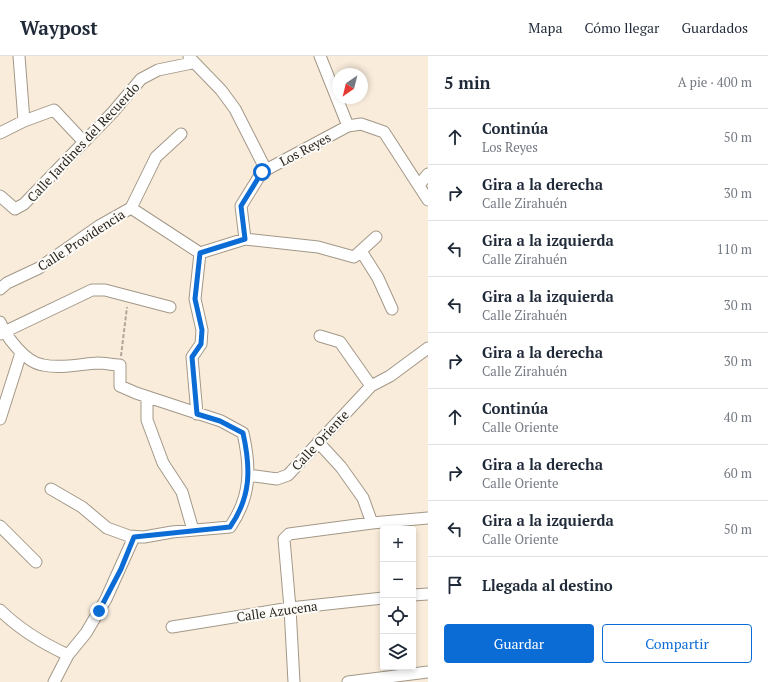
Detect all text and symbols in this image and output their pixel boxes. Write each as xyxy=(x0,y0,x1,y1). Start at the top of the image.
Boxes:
text: Waypost xyxy=(20,15,98,40)
text: Mapa xyxy=(528,18,563,37)
text: Cómo llegar xyxy=(585,18,659,37)
text: Guardados xyxy=(681,18,748,37)
north arrow xyxy=(332,68,368,104)
text: 5 min xyxy=(444,71,491,94)
text: A pie · 400 m xyxy=(678,73,752,91)
street label: Calle Jardines del Recuerdo xyxy=(23,78,143,206)
text: Continúa xyxy=(482,118,548,138)
icon: ahead xyxy=(444,126,466,148)
street label: Los Reyes xyxy=(276,128,334,170)
text: 50 m xyxy=(724,128,752,146)
text: Los Reyes xyxy=(482,138,538,156)
route start xyxy=(253,163,271,181)
text: Gira a la derecha xyxy=(482,174,603,194)
icon: right xyxy=(444,182,466,204)
text: 30 m xyxy=(724,184,752,202)
text: Calle Zirahuén xyxy=(482,194,567,212)
street label: Calle Providencia xyxy=(34,205,128,275)
text: Gira a la izquierda xyxy=(482,230,614,250)
icon: left xyxy=(444,238,466,260)
text: 110 m xyxy=(717,240,752,258)
text: Calle Zirahuén xyxy=(482,250,567,268)
text: Gira a la izquierda xyxy=(482,286,614,306)
icon: left xyxy=(444,294,466,316)
text: 30 m xyxy=(724,296,752,314)
text: Calle Zirahuén xyxy=(482,306,567,324)
text: Gira a la derecha xyxy=(482,342,603,362)
icon: right xyxy=(444,350,466,372)
text: 30 m xyxy=(724,352,752,370)
text: Calle Zirahuén xyxy=(482,362,567,380)
text: Continúa xyxy=(482,398,548,418)
street label: Calle Oriente xyxy=(287,406,353,474)
icon: ahead xyxy=(444,406,466,428)
text: 40 m xyxy=(724,408,752,426)
text: Calle Oriente xyxy=(482,418,559,436)
text: Gira a la derecha xyxy=(482,454,603,474)
icon: right xyxy=(444,462,466,484)
text: 60 m xyxy=(724,464,752,482)
text: Calle Oriente xyxy=(482,474,559,492)
text: Gira a la izquierda xyxy=(482,510,614,530)
icon: left xyxy=(444,518,466,540)
text: 50 m xyxy=(724,520,752,538)
map controls xyxy=(380,526,416,670)
button: + xyxy=(380,526,416,562)
text: Calle Oriente xyxy=(482,530,559,548)
button: − xyxy=(380,562,416,598)
icon: arrive xyxy=(444,574,466,596)
text: Llegada al destino xyxy=(482,575,613,595)
street label: Calle Azucena xyxy=(235,596,319,626)
button: locate xyxy=(380,598,416,634)
route end xyxy=(90,602,108,620)
button: Guardar xyxy=(444,624,594,663)
button: Compartir xyxy=(602,624,752,663)
button: layers xyxy=(380,634,416,670)

